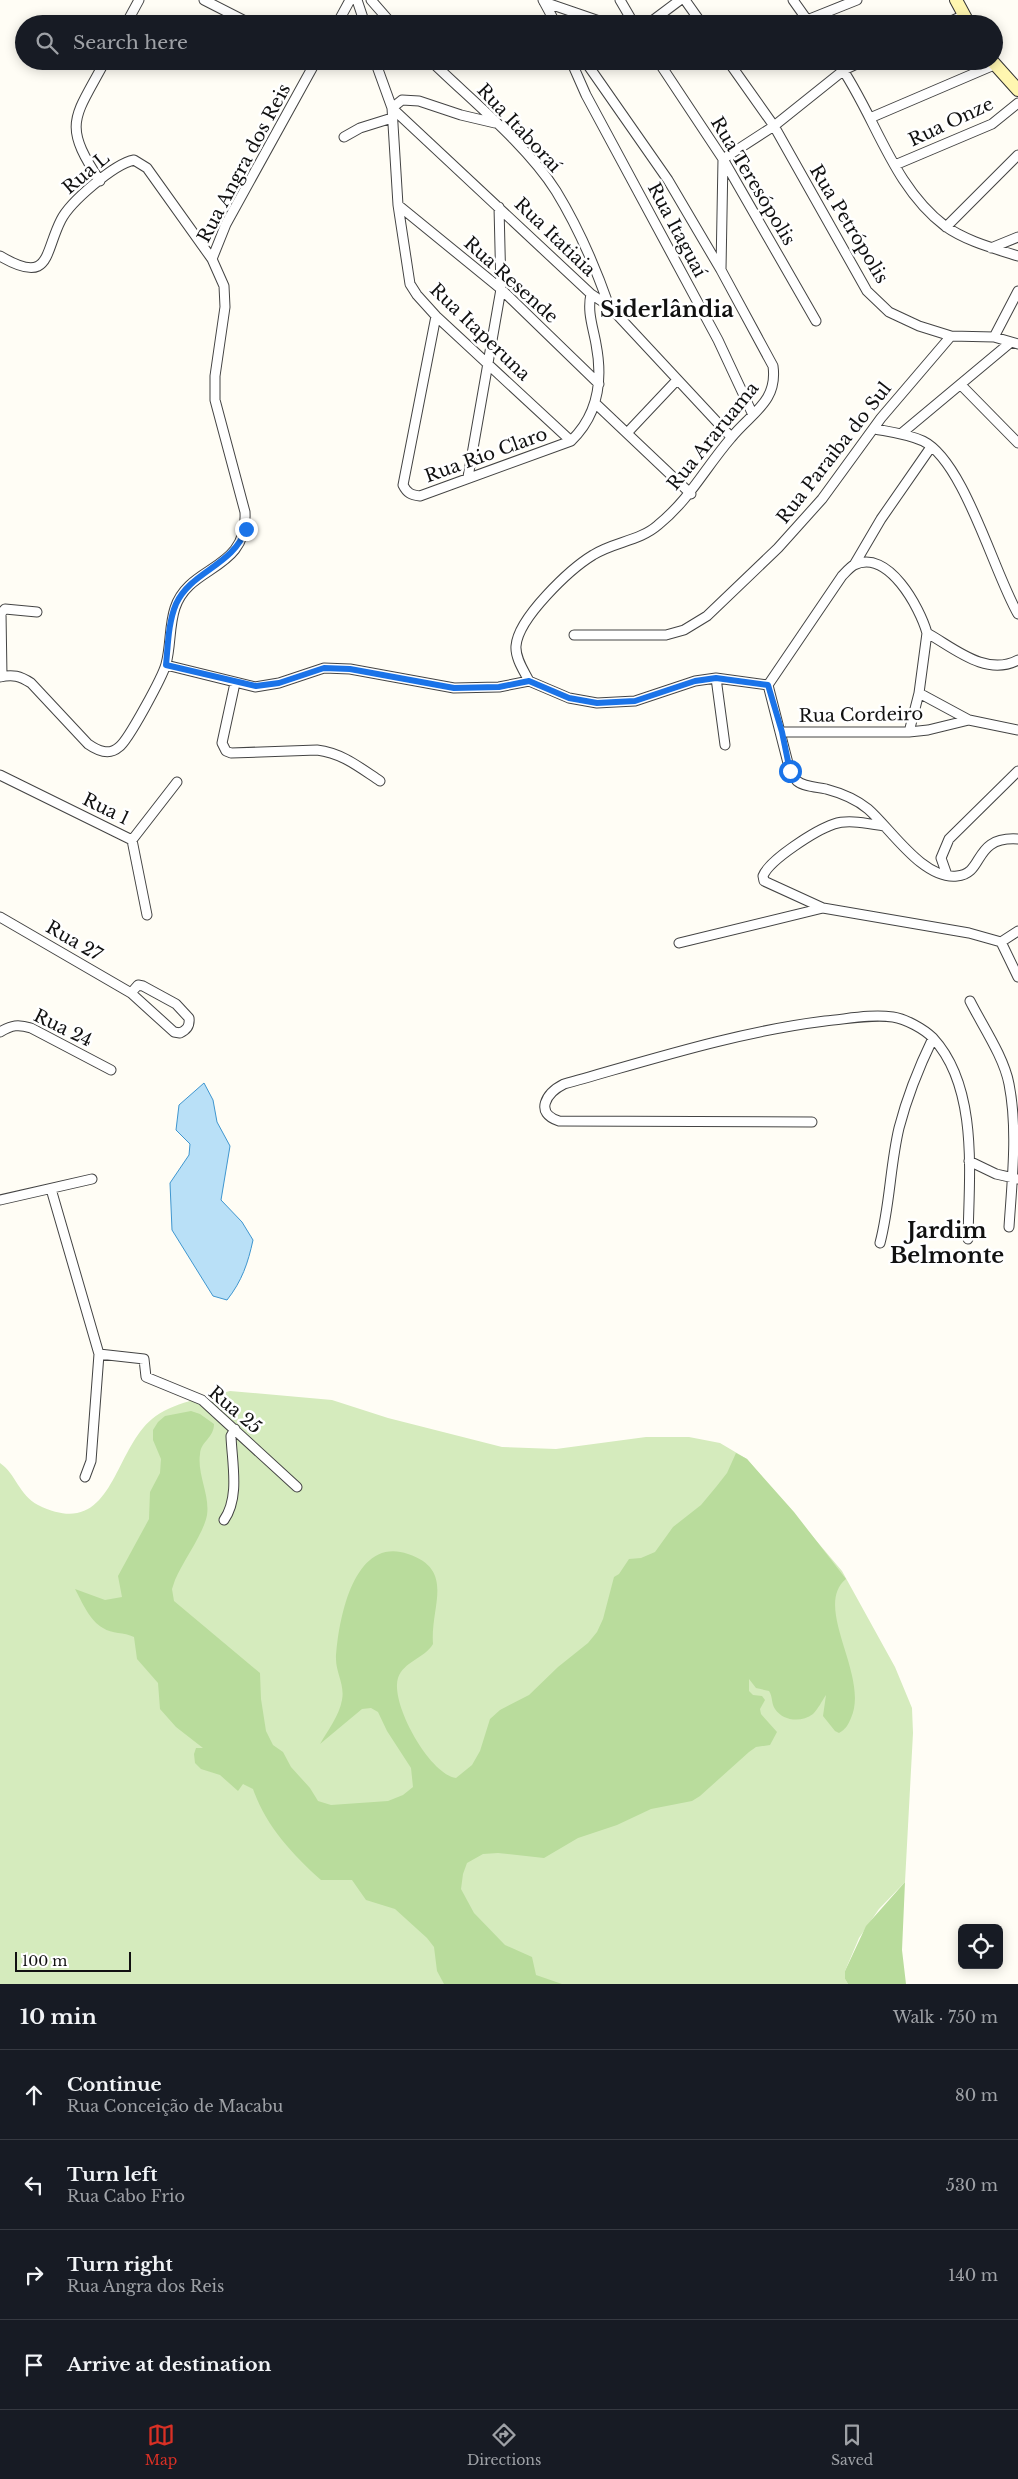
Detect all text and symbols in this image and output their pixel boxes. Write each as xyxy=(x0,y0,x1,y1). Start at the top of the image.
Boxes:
search box xyxy=(15,15,1003,70)
icon: search xyxy=(33,29,61,57)
text: Search here xyxy=(73,31,188,54)
street label: Rua Itaboraí xyxy=(472,79,566,178)
street label: Rua Angra dos Reis xyxy=(193,80,295,246)
street label: Rua Onze xyxy=(905,93,997,151)
street label: Rua Teresópolis xyxy=(706,113,800,249)
street label: Rua L xyxy=(58,147,114,199)
street label: Rua Petrópolis xyxy=(805,161,893,287)
street label: Rua Itaguaí xyxy=(643,179,712,282)
street label: Rua Itatiaia xyxy=(510,193,600,281)
street label: Rua Resende xyxy=(459,232,563,328)
street label: Rua Itaperuna xyxy=(425,279,535,385)
district label: Siderlândia xyxy=(600,296,734,323)
street label: Rua Araruama xyxy=(663,377,763,495)
street label: Rua Paraiba do Sul xyxy=(772,378,896,528)
street label: Rua Rio Claro xyxy=(422,423,550,487)
route end xyxy=(235,518,258,541)
street label: Rua Cordeiro xyxy=(799,703,923,727)
route start xyxy=(779,760,802,783)
street label: Rua 1 xyxy=(79,788,133,830)
street label: Rua 27 xyxy=(42,916,107,966)
street label: Rua 24 xyxy=(30,1004,96,1052)
district label: Jardim Belmonte xyxy=(890,1217,1004,1269)
street label: Rua 25 xyxy=(204,1381,266,1439)
map controls xyxy=(958,1924,1003,1969)
button: locate xyxy=(958,1924,1003,1969)
scale bar xyxy=(15,1949,131,1972)
text: 100 m xyxy=(22,1952,67,1970)
text: 10 min xyxy=(20,2004,97,2030)
text: Walk · 750 m xyxy=(893,2007,998,2027)
text: Continue xyxy=(67,2073,162,2096)
icon: ahead xyxy=(20,2081,48,2109)
text: 80 m xyxy=(955,2085,998,2105)
text: Rua Conceição de Macabu xyxy=(67,2096,283,2116)
text: Turn left xyxy=(67,2163,158,2186)
icon: left xyxy=(20,2171,48,2199)
text: 530 m xyxy=(946,2175,998,2195)
text: Rua Cabo Frio xyxy=(67,2186,185,2206)
text: Turn right xyxy=(67,2253,173,2276)
icon: right xyxy=(20,2261,48,2289)
text: 140 m xyxy=(948,2265,998,2285)
text: Rua Angra dos Reis xyxy=(67,2276,224,2296)
icon: arrive xyxy=(20,2351,48,2379)
text: Arrive at destination xyxy=(67,2353,271,2376)
tab: Map xyxy=(145,2421,177,2469)
tab: Directions xyxy=(467,2421,541,2469)
tab: Saved xyxy=(831,2421,873,2469)

